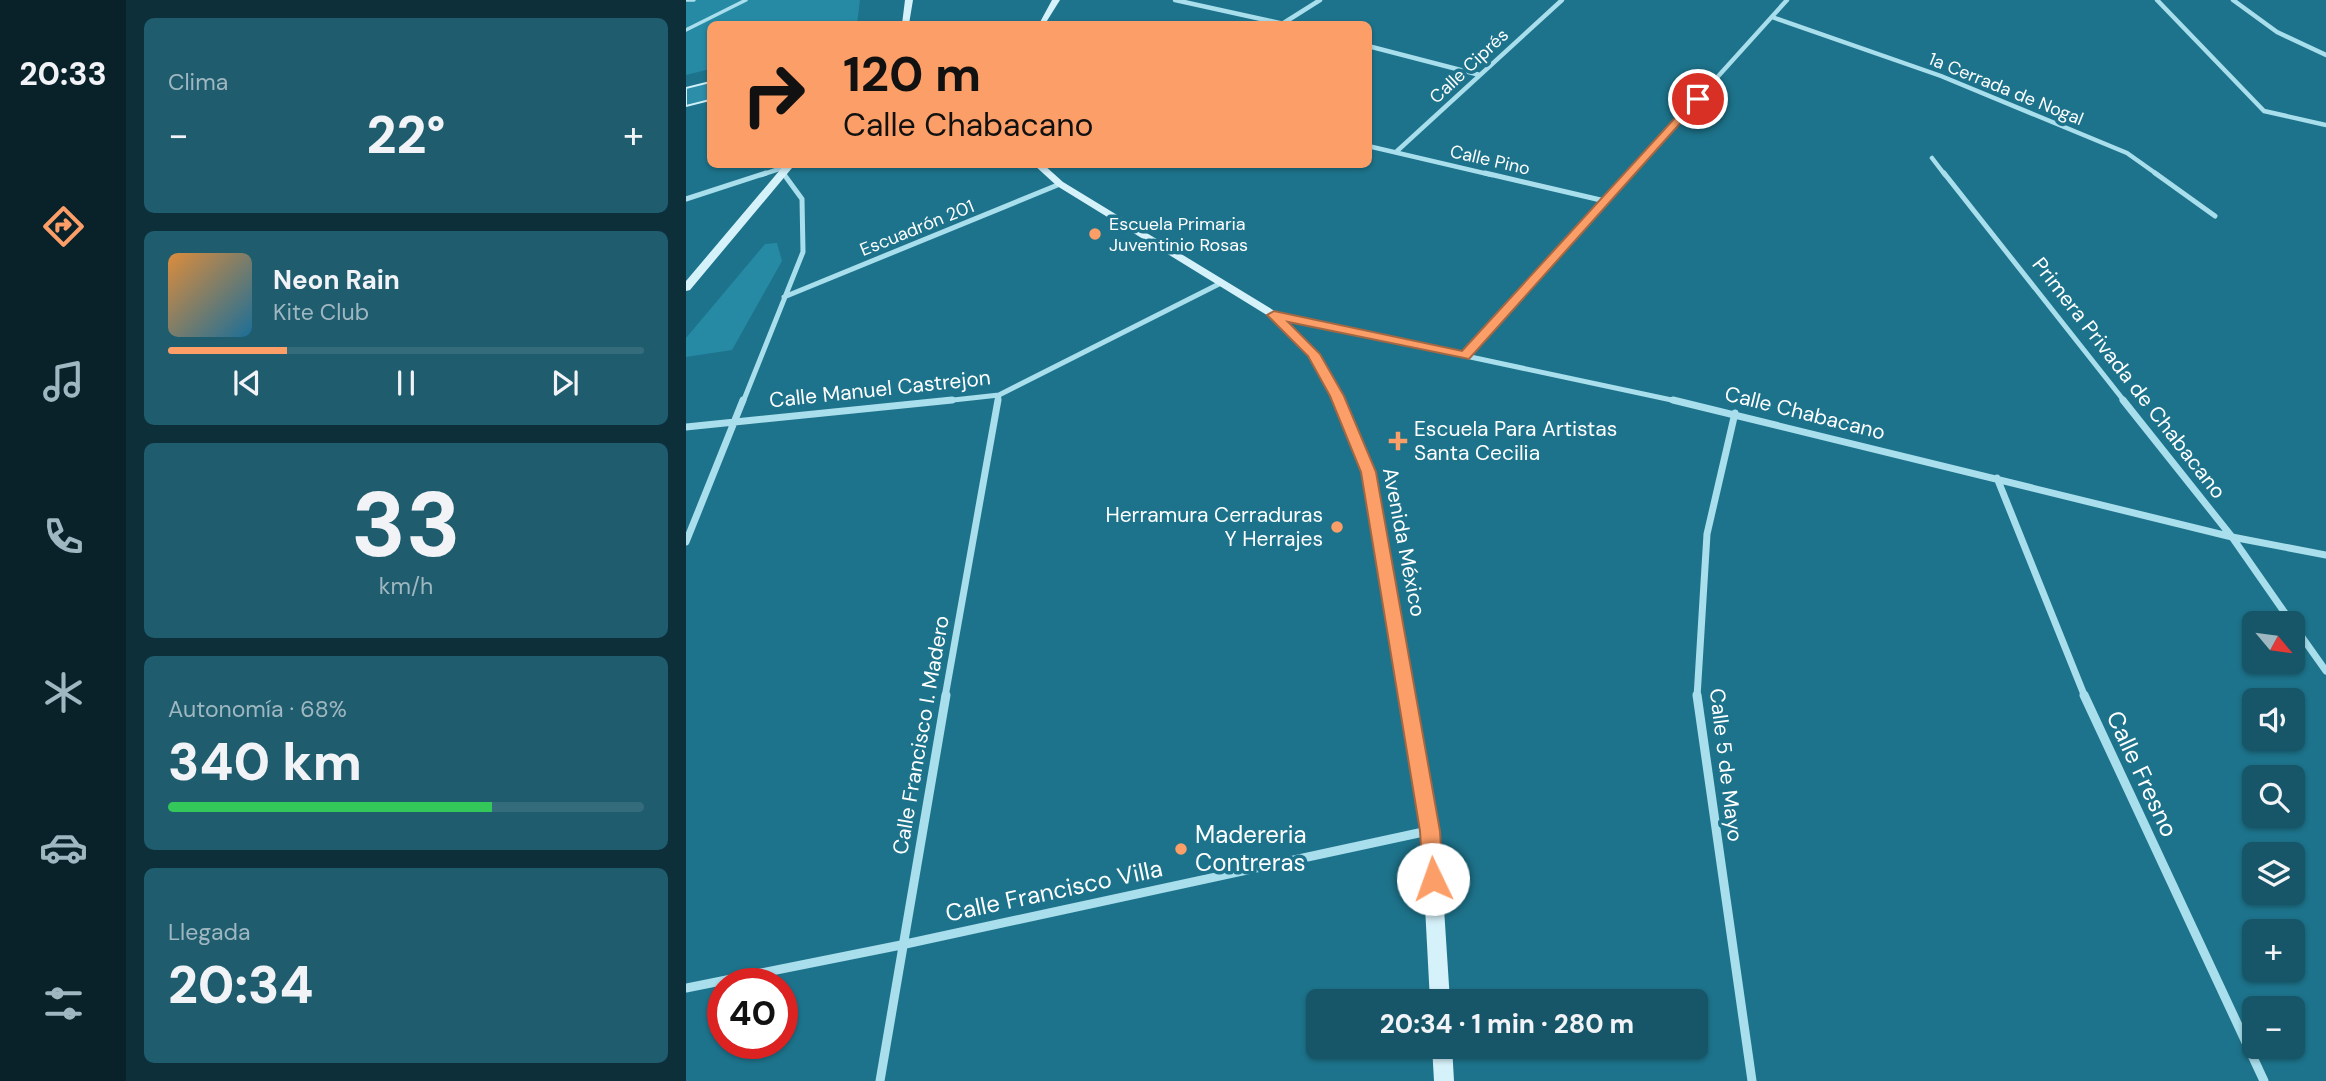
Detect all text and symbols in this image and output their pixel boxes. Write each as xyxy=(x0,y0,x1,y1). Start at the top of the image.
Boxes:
street label: Calle Ciprés xyxy=(1424,23,1514,109)
text: 120 m xyxy=(843,42,981,106)
street label: 1a Cerrada de Nogal xyxy=(1925,47,2087,131)
icon: right xyxy=(728,49,819,140)
text: 20:33 xyxy=(19,53,107,95)
text: Clima xyxy=(168,67,228,97)
pin xyxy=(1668,69,1728,129)
icon: arrive xyxy=(1679,80,1717,118)
text: 22° xyxy=(366,101,446,169)
text: Calle Chabacano xyxy=(843,104,1094,146)
text: − xyxy=(168,110,189,160)
text: + xyxy=(623,110,644,160)
street label: Calle Pino xyxy=(1448,139,1532,181)
street label: Escuadrón 201 xyxy=(856,194,978,262)
icon: directions xyxy=(39,202,88,251)
place label: Escuela Primaria Juventinio Rosas xyxy=(1109,212,1248,257)
marker: Escuela Primaria Juventinio Rosas xyxy=(1087,226,1103,242)
street label: Primera Privada de Chabacano xyxy=(2026,251,2232,505)
text: Neon Rain xyxy=(273,263,400,297)
text: Kite Club xyxy=(273,297,369,327)
icon: music xyxy=(39,357,88,406)
street label: Calle Manuel Castrejon xyxy=(768,363,992,415)
icon: previous xyxy=(228,364,266,402)
icon: pause xyxy=(387,364,425,402)
icon: next xyxy=(546,364,584,402)
street label: Calle Chabacano xyxy=(1722,380,1888,446)
place label: Escuela Para Artistas Santa Cecilia xyxy=(1414,415,1617,467)
marker: Escuela Para Artistas Santa Cecilia xyxy=(1388,431,1408,451)
street label: Avenida México xyxy=(1376,465,1432,619)
text: 33 xyxy=(351,466,461,584)
place label: Herramura Cerraduras Y Herrajes xyxy=(1105,501,1323,553)
icon: phone xyxy=(39,512,88,561)
marker: Herramura Cerraduras Y Herrajes xyxy=(1329,519,1345,535)
text: km/h xyxy=(379,571,433,601)
north arrow xyxy=(2242,611,2305,674)
map controls xyxy=(2242,611,2305,1059)
street label: Calle Francisco I. Madero xyxy=(886,613,956,857)
icon: climate xyxy=(39,668,88,717)
street label: Calle 5 de Mayo xyxy=(1703,687,1749,843)
button: sound xyxy=(2242,688,2305,751)
text: Autonomía · 68% xyxy=(168,694,347,724)
street label: Calle Fresno xyxy=(2100,706,2185,842)
text: 340 km xyxy=(168,728,362,796)
button: search xyxy=(2242,765,2305,828)
place label: Madereria Contreras xyxy=(1195,819,1307,878)
icon: car xyxy=(39,823,88,872)
marker: Madereria Contreras xyxy=(1173,841,1189,857)
position arrow xyxy=(1396,842,1470,916)
button: layers xyxy=(2242,842,2305,905)
street label: Calle Francisco Villa xyxy=(943,852,1165,929)
text: Llegada xyxy=(168,917,251,947)
button: + xyxy=(2242,919,2305,982)
text: 20:34 xyxy=(168,951,314,1019)
speed limit sign: 40 xyxy=(707,968,798,1059)
icon: filters xyxy=(39,979,88,1028)
button: − xyxy=(2242,996,2305,1059)
text: 20:34 · 1 min · 280 m xyxy=(1380,1007,1634,1041)

